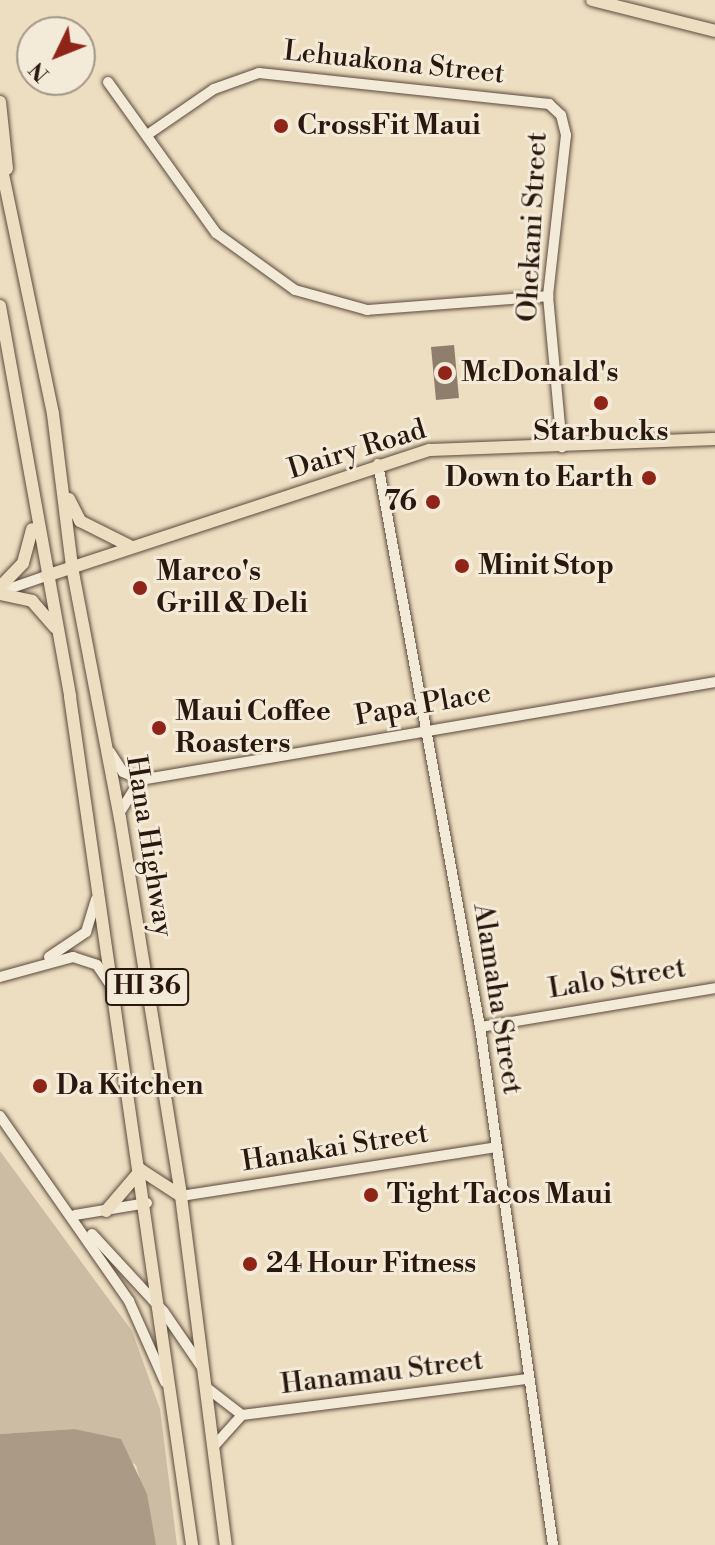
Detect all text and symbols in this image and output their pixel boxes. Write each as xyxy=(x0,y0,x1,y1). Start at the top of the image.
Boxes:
north arrow xyxy=(16,16,96,96)
street label: Lehuakona Street xyxy=(282,35,506,91)
text: N xyxy=(24,56,55,87)
place label: CrossFit Maui xyxy=(297,109,481,143)
marker: CrossFit Maui xyxy=(272,117,290,135)
street label: Ohekani Street xyxy=(511,131,555,323)
place label: McDonald's xyxy=(461,356,618,390)
marker: McDonald's xyxy=(436,364,454,382)
marker: Starbucks xyxy=(592,394,610,412)
street label: Dairy Road xyxy=(284,413,430,487)
place label: Starbucks xyxy=(534,415,668,449)
place label: Down to Earth xyxy=(445,461,633,495)
marker: Down to Earth xyxy=(640,469,658,487)
place label: 76 xyxy=(384,485,417,519)
marker: 76 xyxy=(424,493,442,511)
place label: Minit Stop xyxy=(478,549,614,583)
place label: Marco's Grill & Deli xyxy=(156,555,308,621)
marker: Minit Stop xyxy=(453,557,471,575)
marker: Marco's Grill & Deli xyxy=(131,579,149,597)
street label: Papa Place xyxy=(352,676,494,734)
place label: Maui Coffee Roasters xyxy=(175,695,331,761)
marker: Maui Coffee Roasters xyxy=(150,719,168,737)
street label: Hana Highway xyxy=(118,753,180,939)
street label: Alamaha Street xyxy=(465,901,529,1097)
street label: Lalo Street xyxy=(546,952,688,1006)
road number: HI 36 xyxy=(105,965,189,1009)
place label: Da Kitchen xyxy=(56,1069,203,1103)
marker: Da Kitchen xyxy=(31,1077,49,1095)
street label: Hanakai Street xyxy=(239,1117,431,1179)
place label: Tight Tacos Maui xyxy=(387,1178,612,1212)
marker: Tight Tacos Maui xyxy=(362,1186,380,1204)
place label: 24 Hour Fitness xyxy=(266,1247,476,1281)
marker: 24 Hour Fitness xyxy=(241,1255,259,1273)
street label: Hanamau Street xyxy=(279,1344,485,1402)

